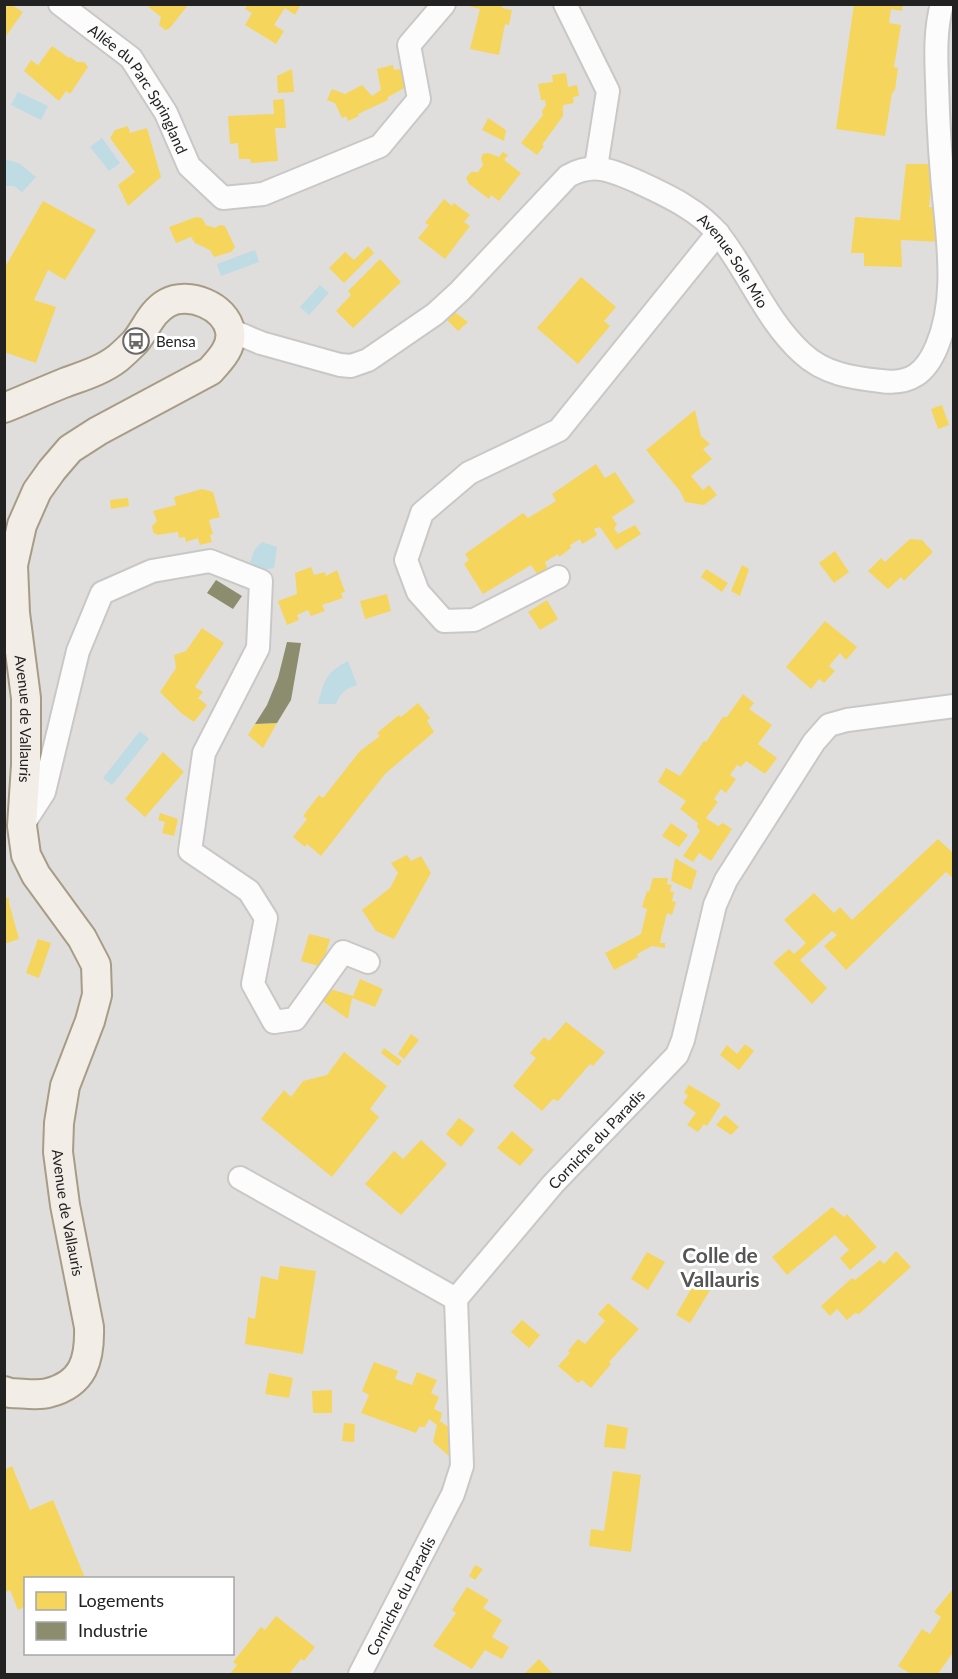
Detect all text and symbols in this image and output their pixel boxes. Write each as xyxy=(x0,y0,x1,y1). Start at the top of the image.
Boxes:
street label: Allée du Parc Springland xyxy=(85,20,192,156)
street label: Avenue Sole Mio xyxy=(694,209,772,311)
bus stop icon: Bensa xyxy=(121,326,151,356)
place label: Bensa xyxy=(156,332,196,350)
street label: Avenue de Vallauris xyxy=(12,654,35,783)
street label: Corniche du Paradis xyxy=(544,1085,648,1193)
street label: Avenue de Vallauris xyxy=(49,1148,88,1277)
district label: Colle de Vallauris xyxy=(680,1242,759,1291)
street label: Corniche du Paradis xyxy=(362,1533,439,1658)
legend xyxy=(24,1577,234,1655)
text: Logements xyxy=(78,1589,164,1611)
text: Industrie xyxy=(78,1619,148,1641)

